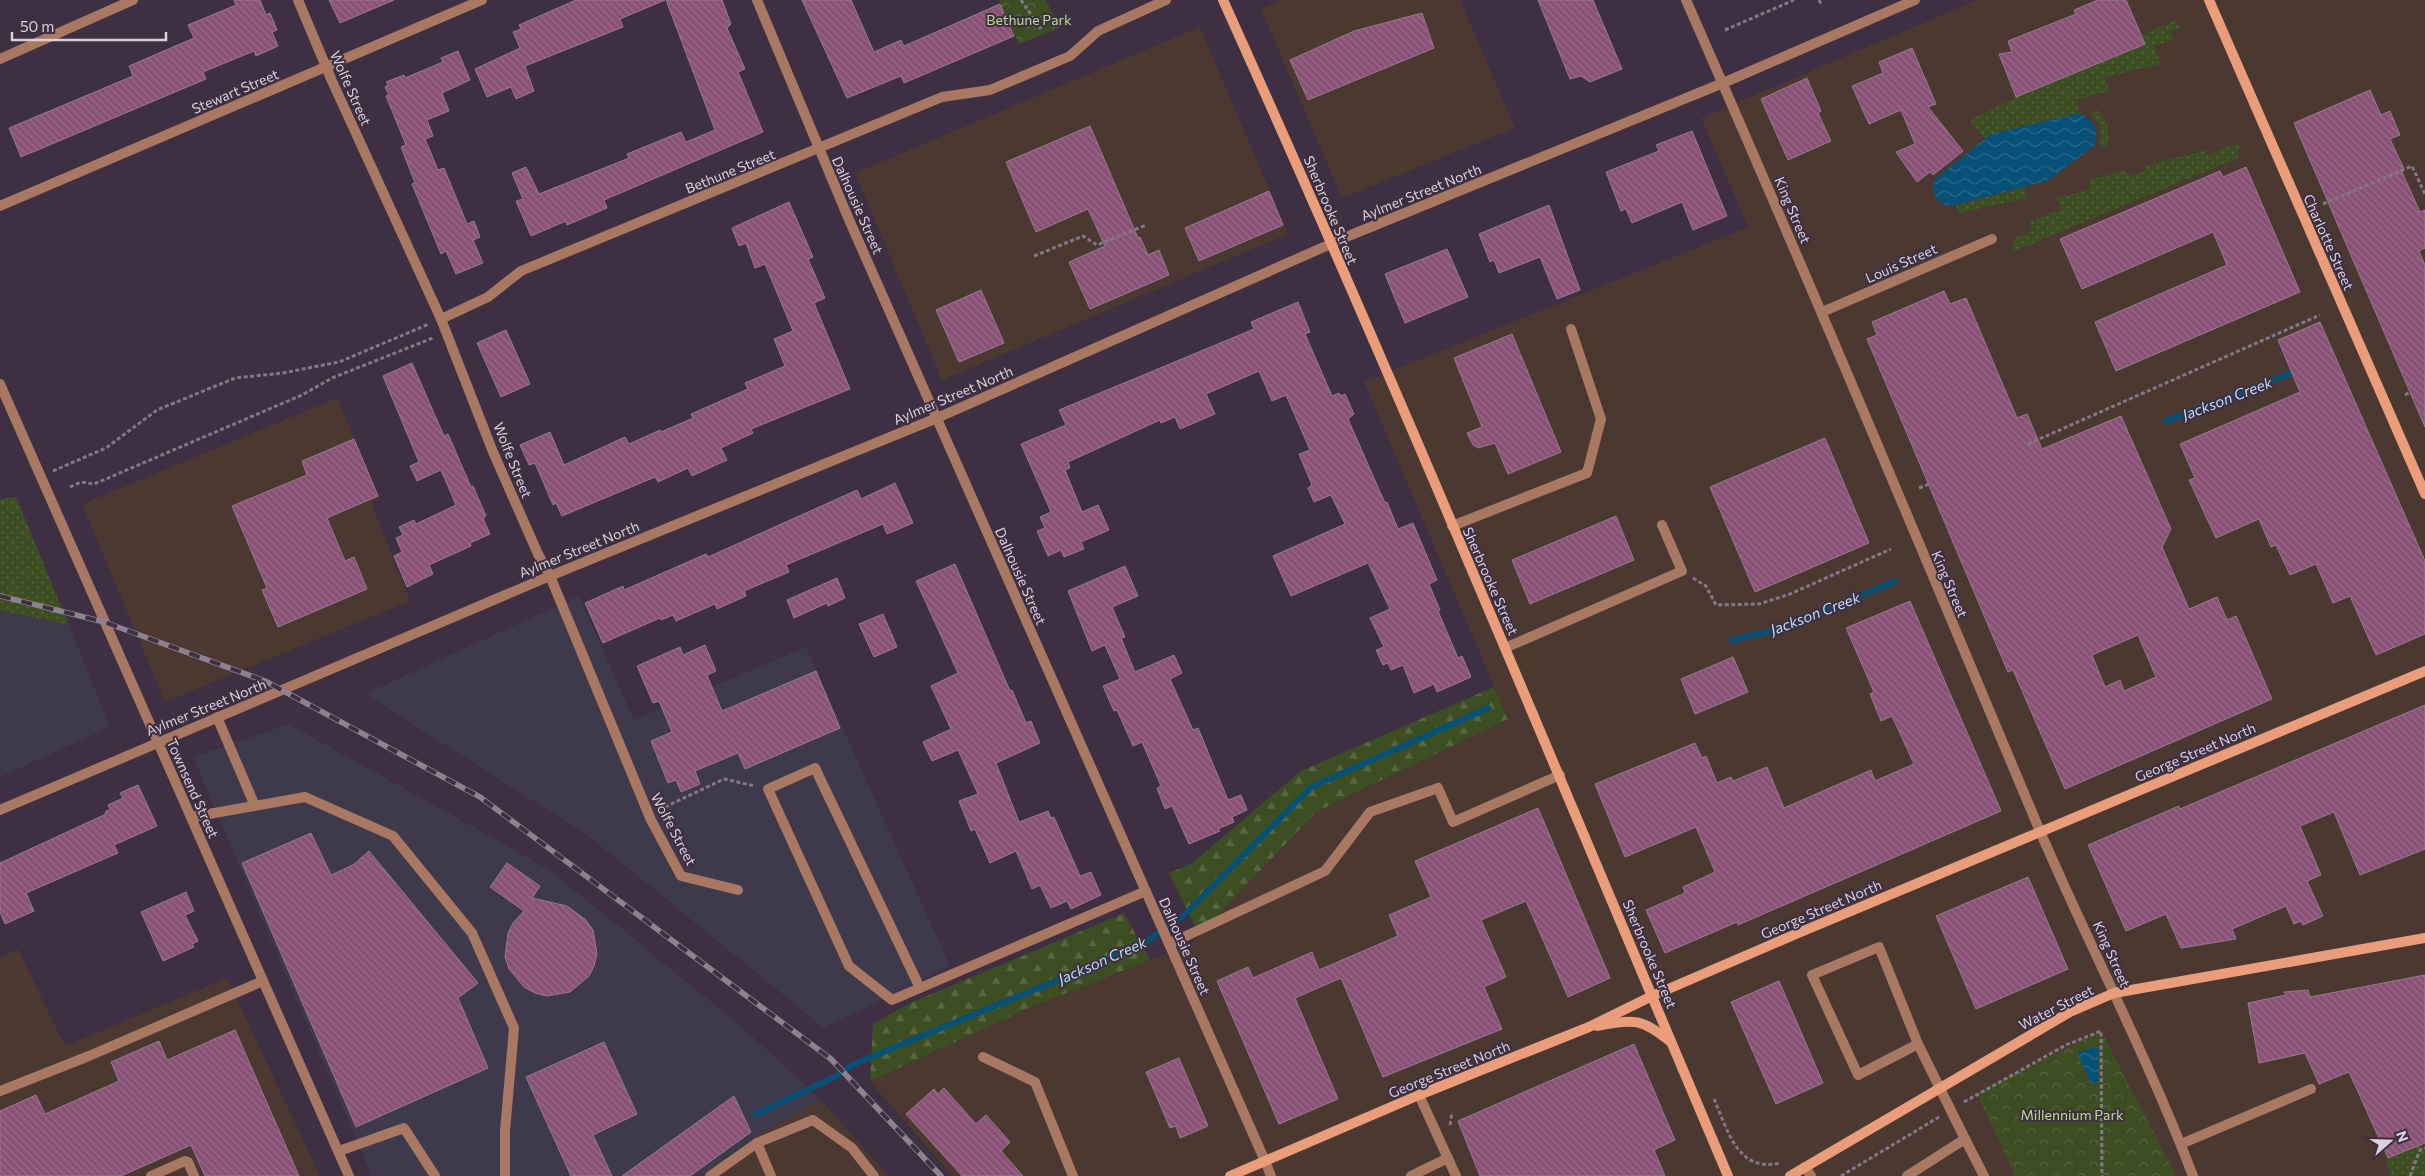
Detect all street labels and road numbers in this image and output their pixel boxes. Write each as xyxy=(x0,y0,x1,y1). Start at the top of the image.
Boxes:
street label: Wolfe Street xyxy=(327,48,375,128)
street label: Stewart Street xyxy=(189,65,281,117)
street label: Bethune Street xyxy=(683,145,778,197)
street label: Sherbrooke Street xyxy=(1300,153,1362,267)
street label: Dalhousie Street xyxy=(829,154,887,257)
street label: Aylmer Street North xyxy=(1358,160,1484,224)
street label: King Street xyxy=(1771,174,1815,246)
street label: Charlotte Street xyxy=(2300,191,2358,293)
street label: Louis Street xyxy=(1863,240,1940,286)
street label: Aylmer Street North xyxy=(891,362,1015,428)
street label: Wolfe Street xyxy=(490,420,536,501)
street label: Aylmer Street North xyxy=(516,517,642,581)
street label: Sherbrooke Street xyxy=(1460,524,1523,638)
street label: Dalhousie Street xyxy=(992,525,1050,628)
street label: King Street xyxy=(1928,548,1972,620)
street label: Aylmer Street North xyxy=(143,675,269,739)
street label: George Street North xyxy=(2132,719,2258,785)
street label: Townsend Street xyxy=(163,736,223,841)
street label: Wolfe Street xyxy=(648,790,700,869)
street label: George Street North xyxy=(1758,876,1884,942)
street label: Dalhousie Street xyxy=(1156,895,1214,998)
street label: Sherbrooke Street xyxy=(1619,897,1681,1011)
street label: King Street xyxy=(2090,918,2134,990)
street label: Water Street xyxy=(2016,981,2097,1033)
street label: George Street North xyxy=(1386,1037,1512,1101)

